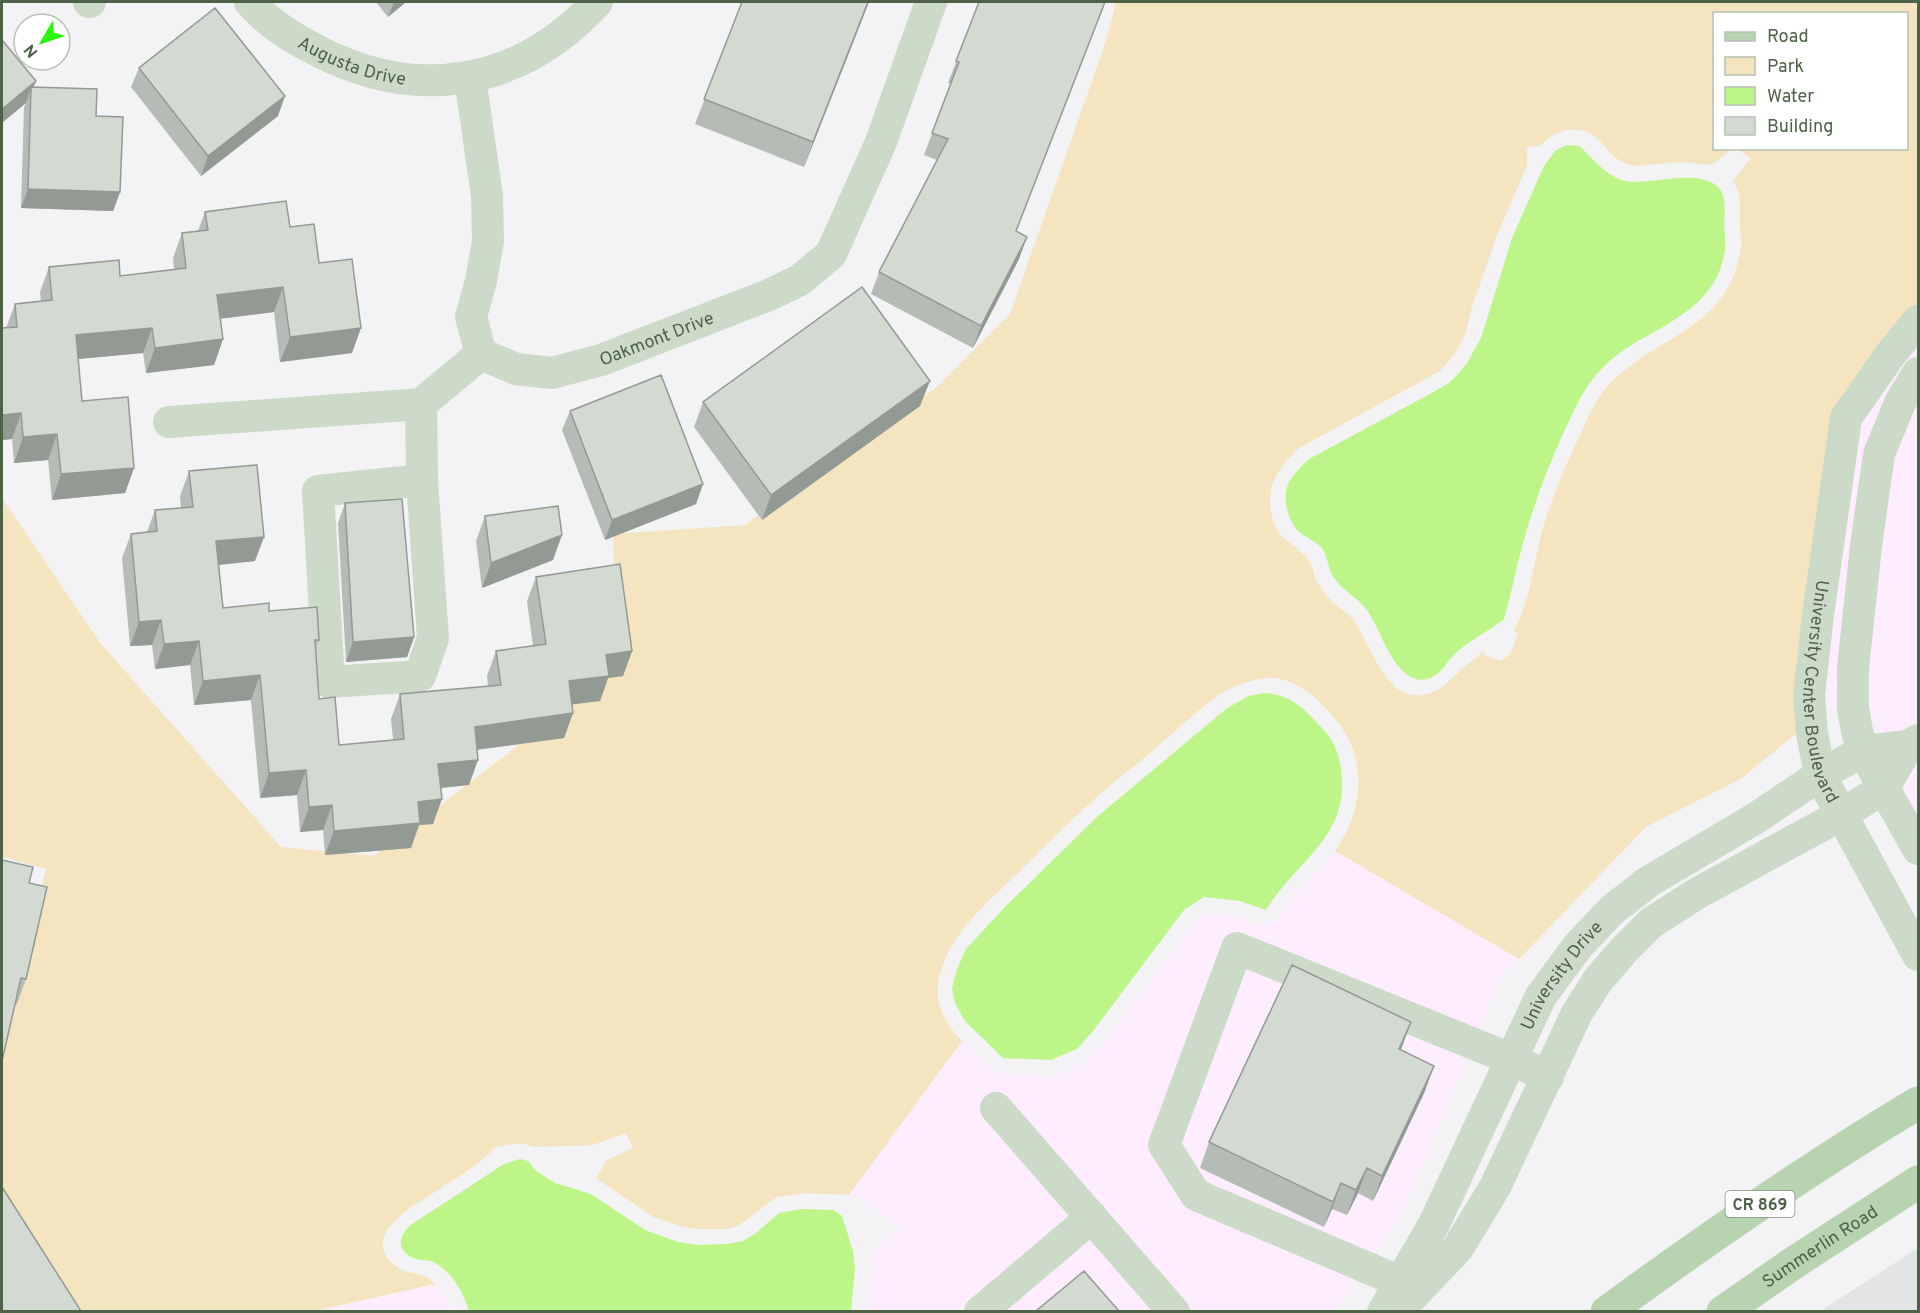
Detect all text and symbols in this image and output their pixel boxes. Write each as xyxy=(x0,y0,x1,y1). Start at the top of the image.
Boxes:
north arrow xyxy=(12,12,72,72)
legend xyxy=(1713,12,1908,150)
text: Road xyxy=(1767,26,1809,49)
street label: Augusta Drive xyxy=(293,32,407,92)
text: N xyxy=(21,39,43,61)
text: Park xyxy=(1767,56,1804,79)
text: Water xyxy=(1767,86,1814,109)
text: Building xyxy=(1767,116,1833,139)
street label: Oakmont Drive xyxy=(596,307,718,373)
street label: University Center Boulevard xyxy=(1796,578,1843,808)
street label: University Drive xyxy=(1517,917,1609,1034)
road number: CR 869 xyxy=(1726,1191,1794,1217)
street label: Summerlin Road xyxy=(1758,1201,1883,1294)

